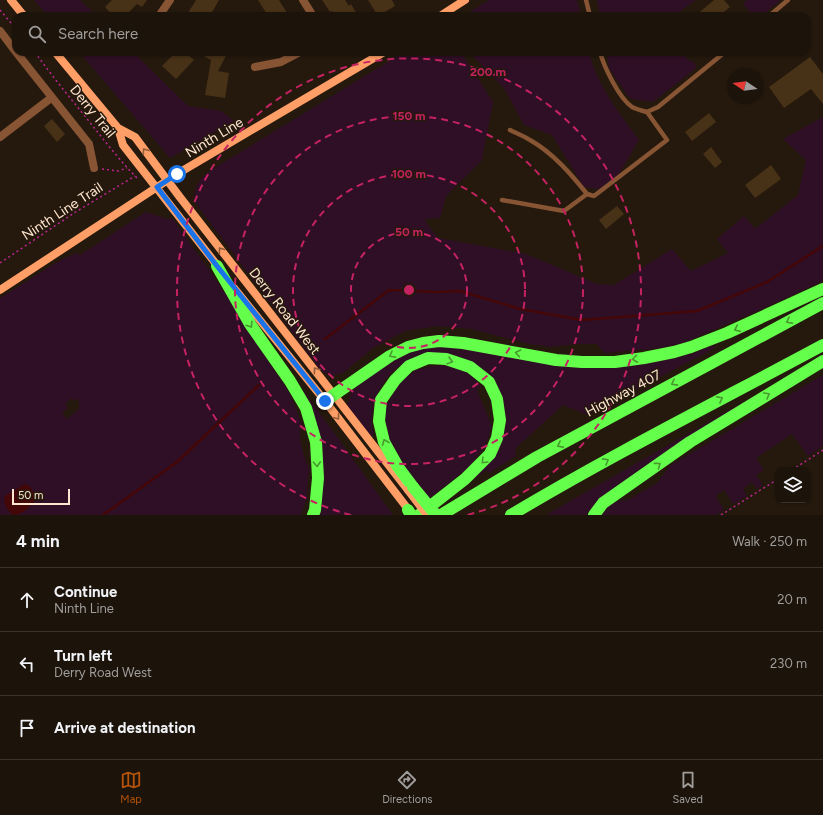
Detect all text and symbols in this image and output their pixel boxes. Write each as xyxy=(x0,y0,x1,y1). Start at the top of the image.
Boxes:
search box xyxy=(12,12,811,56)
icon: search xyxy=(26,23,48,45)
text: Search here xyxy=(58,25,138,43)
text: 200 m xyxy=(470,65,506,79)
north arrow xyxy=(727,68,763,104)
street label: Derry Trail xyxy=(66,82,119,141)
text: 150 m xyxy=(392,109,426,123)
street label: Ninth Line xyxy=(182,113,247,161)
one-way arrow xyxy=(143,148,150,155)
route start xyxy=(168,165,186,183)
text: 100 m xyxy=(392,167,426,181)
street label: Ninth Line Trail xyxy=(19,179,106,244)
text: 50 m xyxy=(395,225,423,239)
one-way arrow xyxy=(219,248,226,255)
street label: Derry Road West xyxy=(245,264,324,358)
centre of rings xyxy=(402,283,416,297)
one-way arrow xyxy=(785,316,793,324)
one-way arrow xyxy=(246,320,253,327)
one-way arrow xyxy=(733,324,740,332)
one-way arrow xyxy=(515,349,521,357)
one-way arrow xyxy=(389,351,396,358)
one-way arrow xyxy=(632,354,638,363)
one-way arrow xyxy=(447,356,453,364)
street label: Highway 407 xyxy=(582,366,665,421)
one-way arrow xyxy=(313,368,320,375)
one-way arrow xyxy=(671,378,678,385)
route end xyxy=(316,392,334,410)
one-way arrow xyxy=(763,393,770,400)
one-way arrow xyxy=(716,396,724,404)
one-way arrow xyxy=(333,413,340,420)
one-way arrow xyxy=(382,439,390,447)
one-way arrow xyxy=(557,440,564,447)
one-way arrow xyxy=(481,456,489,463)
one-way arrow xyxy=(602,458,609,465)
one-way arrow xyxy=(313,461,322,467)
one-way arrow xyxy=(653,463,660,470)
map controls xyxy=(775,467,811,503)
button: layers xyxy=(775,467,811,503)
scale bar xyxy=(12,487,70,506)
text: 50 m xyxy=(18,489,43,502)
text: 4 min xyxy=(16,531,60,551)
text: Walk · 250 m xyxy=(732,534,807,549)
text: Continue xyxy=(54,583,117,601)
icon: ahead xyxy=(16,589,38,611)
text: 20 m xyxy=(777,592,807,607)
text: Ninth Line xyxy=(54,601,114,616)
text: Turn left xyxy=(54,647,112,665)
icon: left xyxy=(16,653,38,675)
text: 230 m xyxy=(770,656,807,671)
text: Derry Road West xyxy=(54,665,152,680)
icon: arrive xyxy=(16,717,38,739)
text: Arrive at destination xyxy=(54,719,195,737)
tab: Map xyxy=(120,769,142,806)
tab: Directions xyxy=(382,769,432,806)
tab: Saved xyxy=(673,769,703,806)

